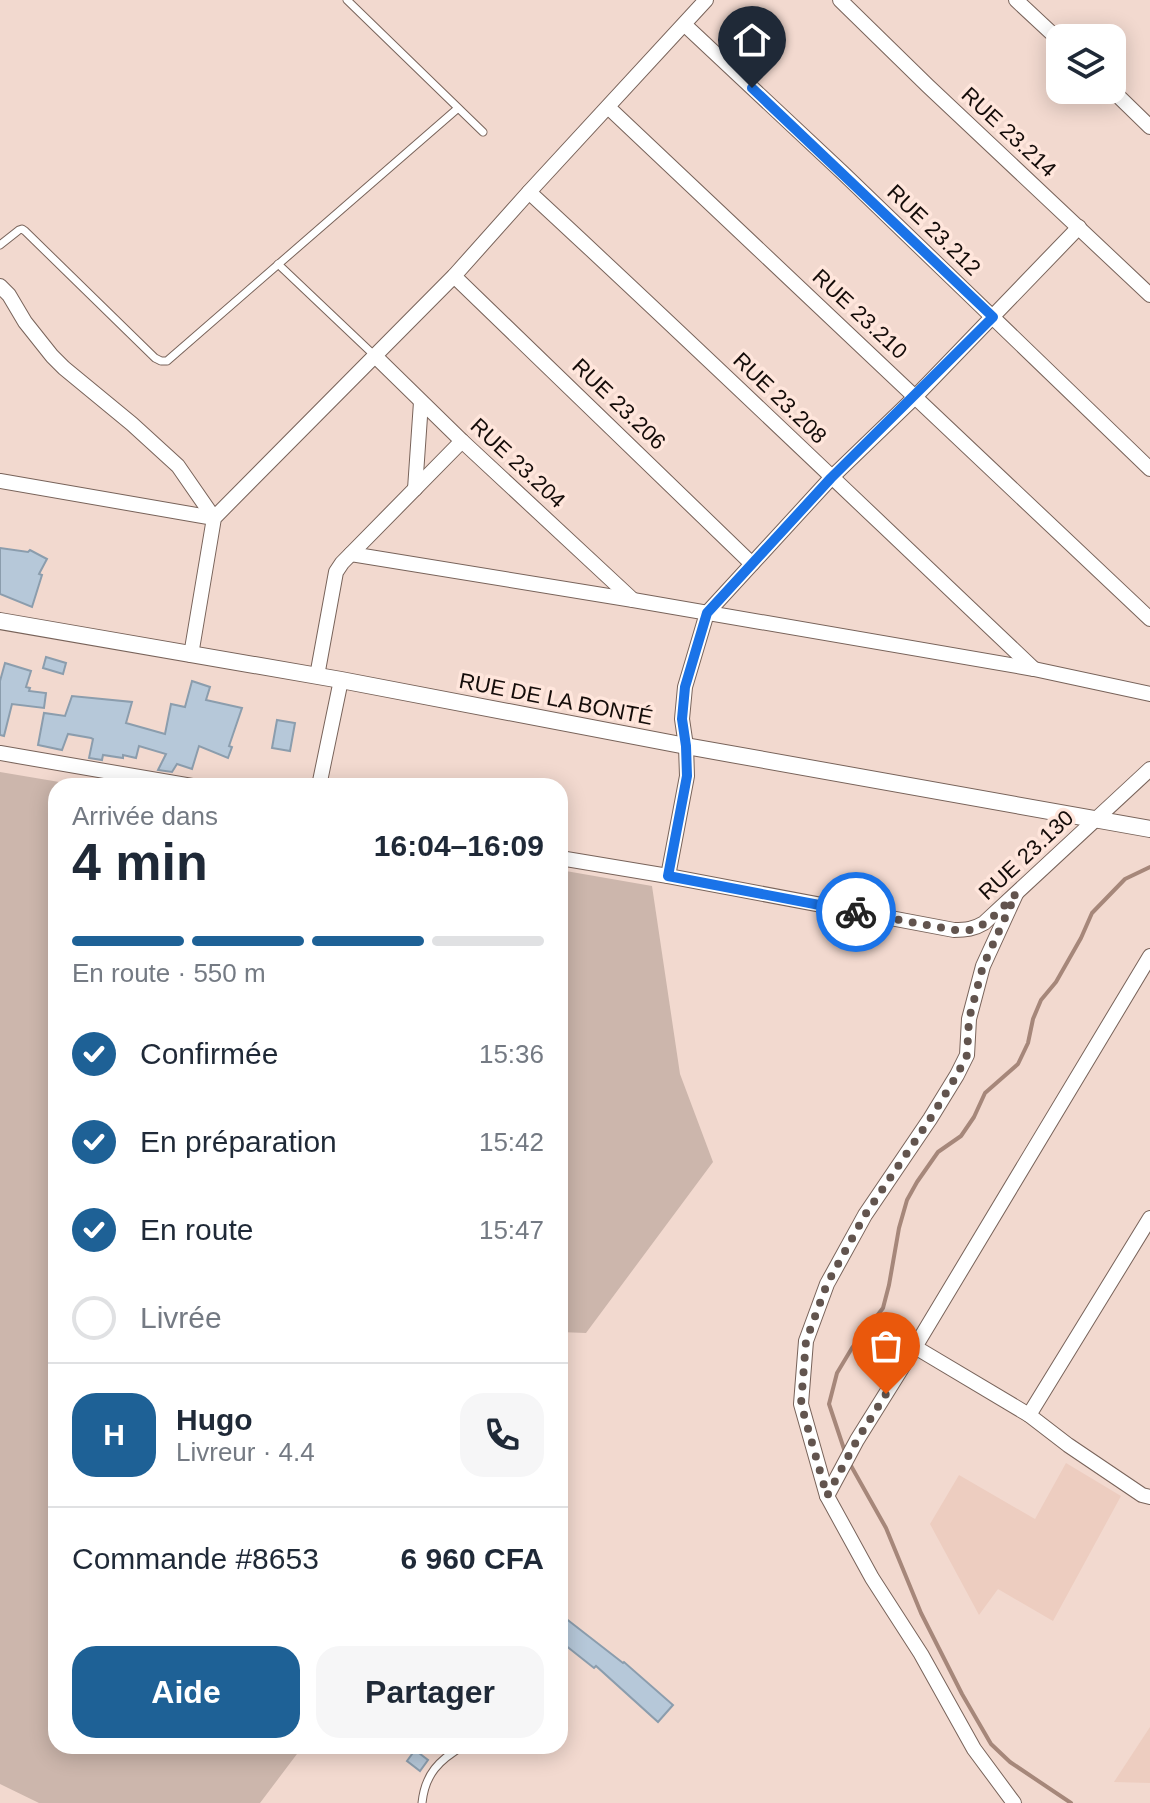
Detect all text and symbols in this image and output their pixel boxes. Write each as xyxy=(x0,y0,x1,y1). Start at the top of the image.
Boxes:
pin xyxy=(718,6,786,88)
icon: home xyxy=(730,18,774,62)
map controls xyxy=(1046,24,1126,104)
button: layers xyxy=(1046,24,1126,104)
street label: RUE 23.214 xyxy=(957,82,1061,182)
street label: RUE 23.212 xyxy=(882,179,986,281)
street label: RUE 23.210 xyxy=(808,264,912,364)
street label: RUE 23.208 xyxy=(728,347,832,449)
street label: RUE 23.206 xyxy=(567,353,671,455)
street label: RUE 23.204 xyxy=(466,413,570,513)
street label: RUE DE LA BONTÉ xyxy=(457,668,655,730)
text: Arrivée dans xyxy=(72,801,218,831)
street label: RUE 23.130 xyxy=(974,805,1078,905)
text: 16:04–16:09 xyxy=(374,829,544,862)
text: 4 min xyxy=(72,833,208,891)
courier xyxy=(816,872,896,952)
icon: bike xyxy=(834,890,878,934)
text: En route · 550 m xyxy=(72,958,266,988)
icon: check xyxy=(72,1032,116,1076)
text: Confirmée xyxy=(140,1037,278,1070)
text: 15:36 xyxy=(479,1039,544,1069)
icon: check xyxy=(72,1120,116,1164)
text: En préparation xyxy=(140,1125,337,1158)
text: 15:42 xyxy=(479,1127,544,1157)
icon: check xyxy=(72,1208,116,1252)
text: En route xyxy=(140,1213,253,1246)
text: 15:47 xyxy=(479,1215,544,1245)
text: Livrée xyxy=(140,1301,222,1334)
pin xyxy=(852,1312,920,1394)
icon: bag xyxy=(864,1324,908,1368)
button: phone xyxy=(460,1393,544,1477)
text: Hugo xyxy=(176,1403,253,1436)
text: H xyxy=(103,1418,125,1451)
text: Livreur · 4.4 xyxy=(176,1437,315,1467)
text: Commande #8653 xyxy=(72,1542,319,1575)
text: 6 960 CFA xyxy=(401,1542,544,1575)
button: Aide xyxy=(72,1646,300,1738)
button: Partager xyxy=(316,1646,544,1738)

